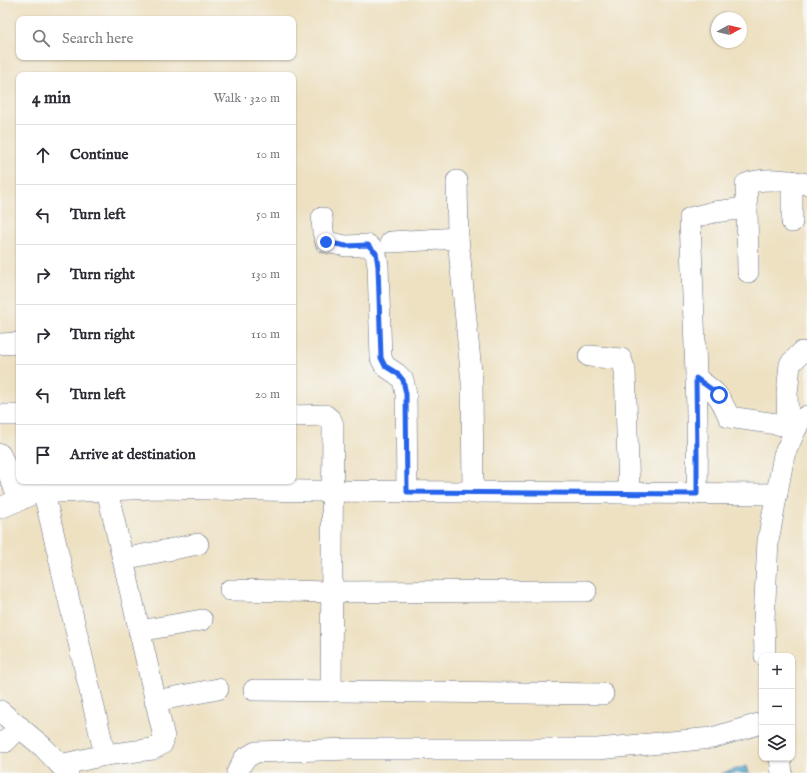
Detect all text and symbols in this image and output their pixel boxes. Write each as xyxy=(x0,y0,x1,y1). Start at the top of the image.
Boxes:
north arrow xyxy=(711,12,747,48)
search box xyxy=(16,16,296,60)
icon: search xyxy=(30,27,52,49)
text: Search here xyxy=(62,29,133,48)
text: 4 min xyxy=(32,88,71,109)
text: Walk · 320 m xyxy=(214,90,280,107)
icon: ahead xyxy=(32,144,54,166)
text: Continue xyxy=(70,145,128,164)
text: 10 m xyxy=(256,146,280,163)
icon: left xyxy=(32,204,54,226)
text: Turn left xyxy=(70,205,126,224)
text: 50 m xyxy=(256,206,280,223)
route end xyxy=(317,233,335,251)
icon: right xyxy=(32,264,54,286)
text: Turn right xyxy=(70,265,135,284)
text: 130 m xyxy=(251,266,280,283)
icon: right xyxy=(32,324,54,346)
text: Turn right xyxy=(70,325,135,344)
text: 110 m xyxy=(251,326,280,343)
icon: left xyxy=(32,384,54,406)
text: Turn left xyxy=(70,385,126,404)
text: 20 m xyxy=(255,386,280,403)
route start xyxy=(710,386,728,404)
icon: arrive xyxy=(32,444,54,466)
text: Arrive at destination xyxy=(70,445,196,464)
map controls xyxy=(759,653,795,761)
button: + xyxy=(759,653,795,689)
button: − xyxy=(759,689,795,725)
button: layers xyxy=(759,725,795,761)

